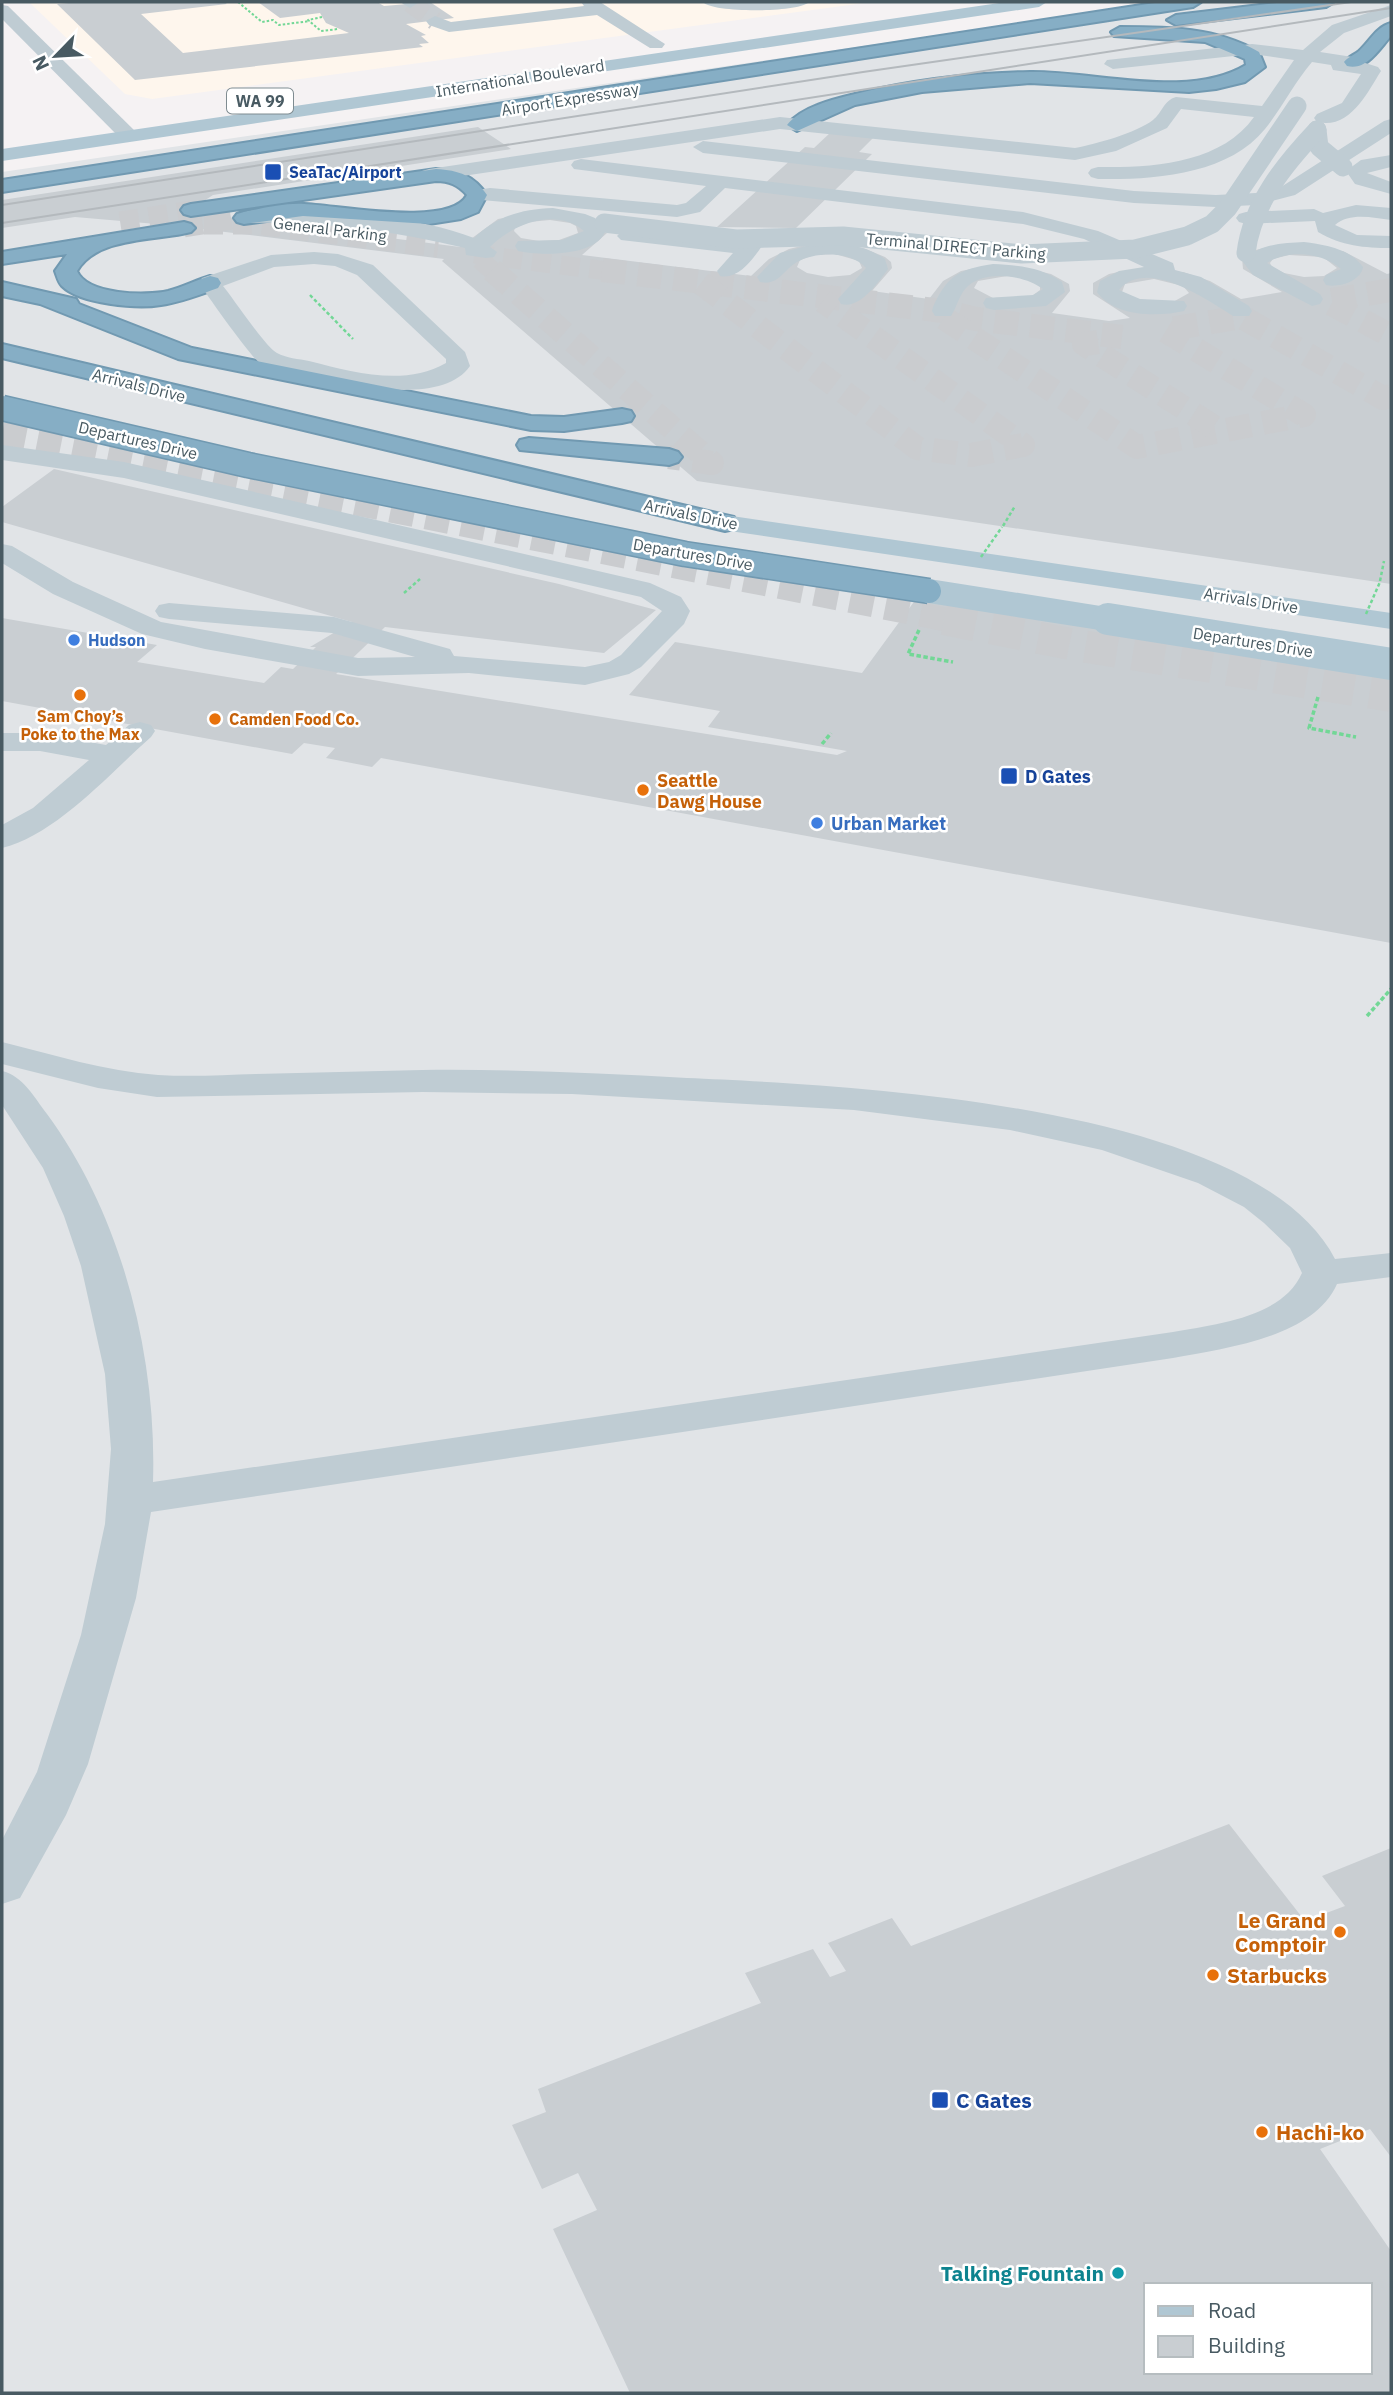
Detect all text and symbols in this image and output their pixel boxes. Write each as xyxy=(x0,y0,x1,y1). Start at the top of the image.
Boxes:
north arrow xyxy=(21,21,91,91)
text: N xyxy=(27,52,54,74)
street label: International Boulevard xyxy=(434,55,606,101)
street label: Airport Expressway xyxy=(500,78,640,120)
road number: WA 99 xyxy=(227,88,293,114)
marker: SeaTac/Airport xyxy=(263,162,283,182)
place label: SeaTac/Airport xyxy=(289,162,402,182)
street label: General Parking xyxy=(272,212,388,246)
street label: Terminal DIRECT Parking xyxy=(865,228,1047,264)
street label: Arrivals Drive xyxy=(90,364,188,406)
street label: Departures Drive xyxy=(77,417,200,463)
street label: Arrivals Drive xyxy=(642,494,740,534)
street label: Departures Drive xyxy=(632,534,755,574)
street label: Arrivals Drive xyxy=(1202,583,1300,617)
street label: Departures Drive xyxy=(1192,623,1315,661)
place label: Hudson xyxy=(88,630,145,650)
marker: Hudson xyxy=(66,632,82,648)
marker: Sam Choy’s Poke to the Max xyxy=(72,687,88,703)
place label: Sam Choy’s Poke to the Max xyxy=(20,706,140,744)
place label: Camden Food Co. xyxy=(229,709,359,729)
marker: Camden Food Co. xyxy=(207,711,223,727)
place label: D Gates xyxy=(1025,765,1091,788)
marker: D Gates xyxy=(999,766,1019,786)
place label: Seattle Dawg House xyxy=(657,769,762,813)
marker: Seattle Dawg House xyxy=(635,782,651,798)
place label: Urban Market xyxy=(831,812,946,835)
marker: Urban Market xyxy=(809,815,825,831)
place label: Le Grand Comptoir xyxy=(1235,1906,1327,1958)
marker: Le Grand Comptoir xyxy=(1332,1924,1348,1940)
place label: Starbucks xyxy=(1227,1961,1327,1989)
marker: Starbucks xyxy=(1205,1967,1221,1983)
place label: C Gates xyxy=(956,2086,1032,2114)
marker: C Gates xyxy=(930,2090,950,2110)
place label: Hachi-ko xyxy=(1276,2118,1365,2146)
marker: Hachi-ko xyxy=(1254,2124,1270,2140)
place label: Talking Fountain xyxy=(941,2259,1104,2287)
marker: Talking Fountain xyxy=(1110,2265,1126,2281)
legend xyxy=(1144,2283,1372,2374)
text: Road xyxy=(1208,2296,1256,2324)
text: Building xyxy=(1208,2331,1285,2359)

